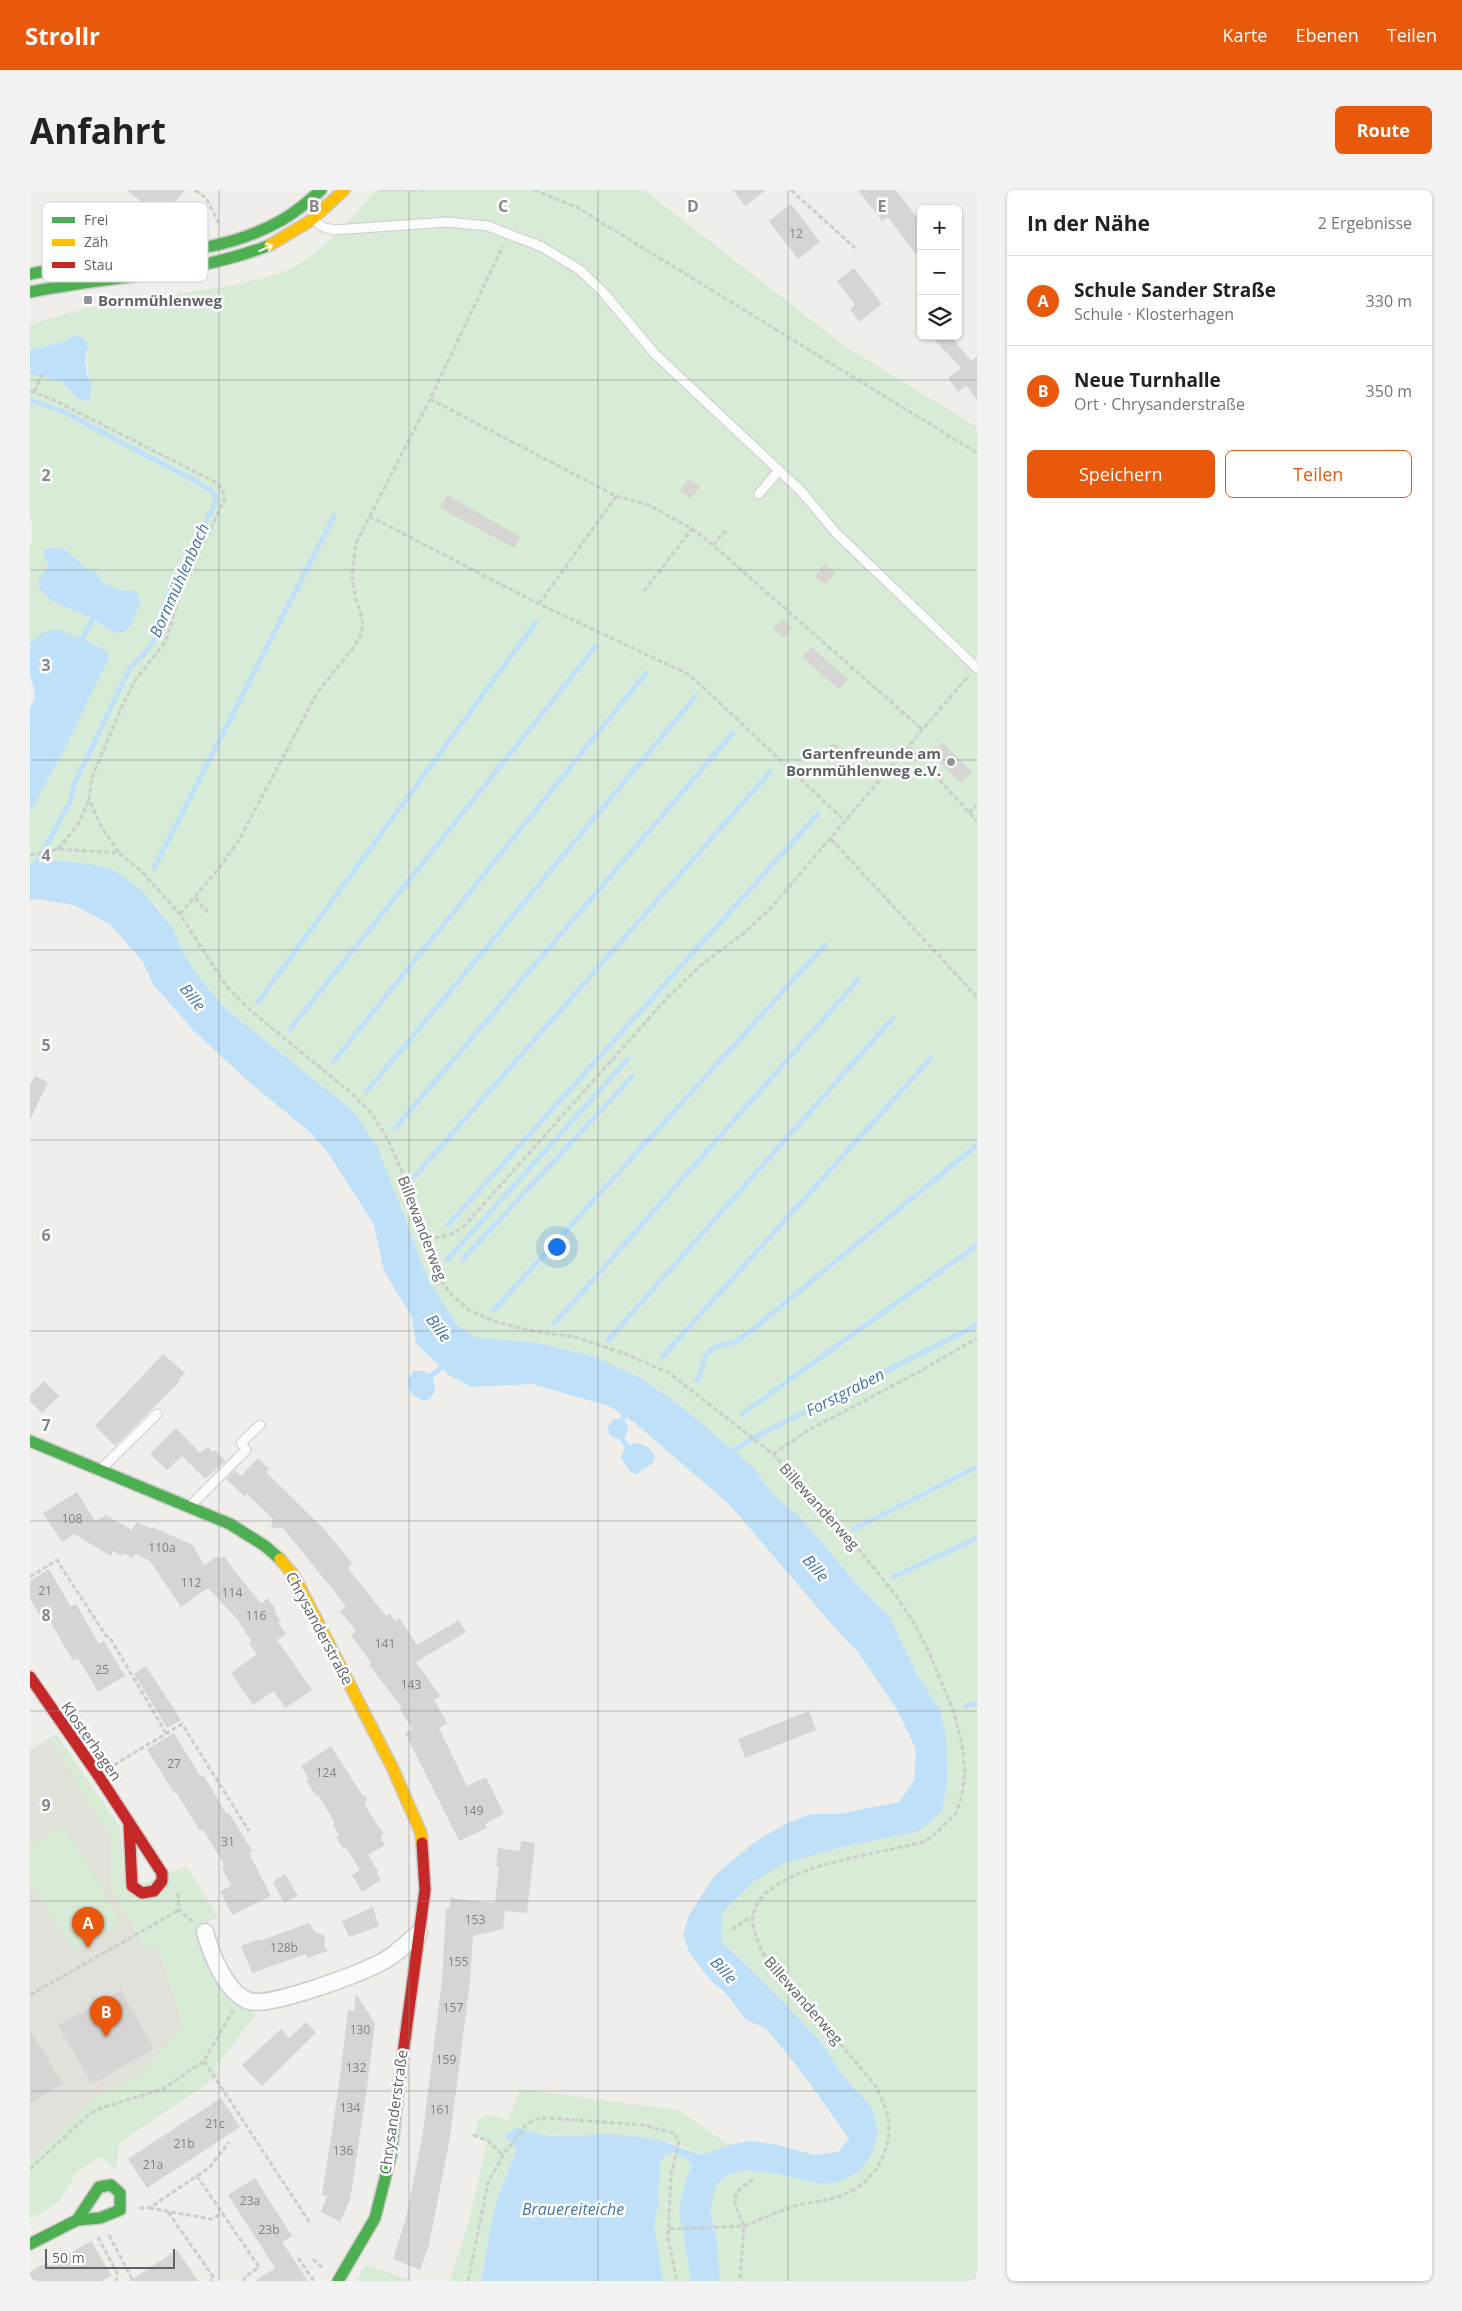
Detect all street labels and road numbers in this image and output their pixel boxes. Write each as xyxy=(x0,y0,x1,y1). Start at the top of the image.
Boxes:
street label: Billewanderweg xyxy=(394,1173,452,1283)
street label: Billewanderweg xyxy=(776,1458,864,1554)
street label: Chrysanderstraße xyxy=(282,1568,358,1688)
street label: Klosterhagen xyxy=(57,1697,127,1785)
street label: Billewanderweg xyxy=(760,1952,848,2048)
street label: Chrysanderstraße xyxy=(374,2048,412,2176)

